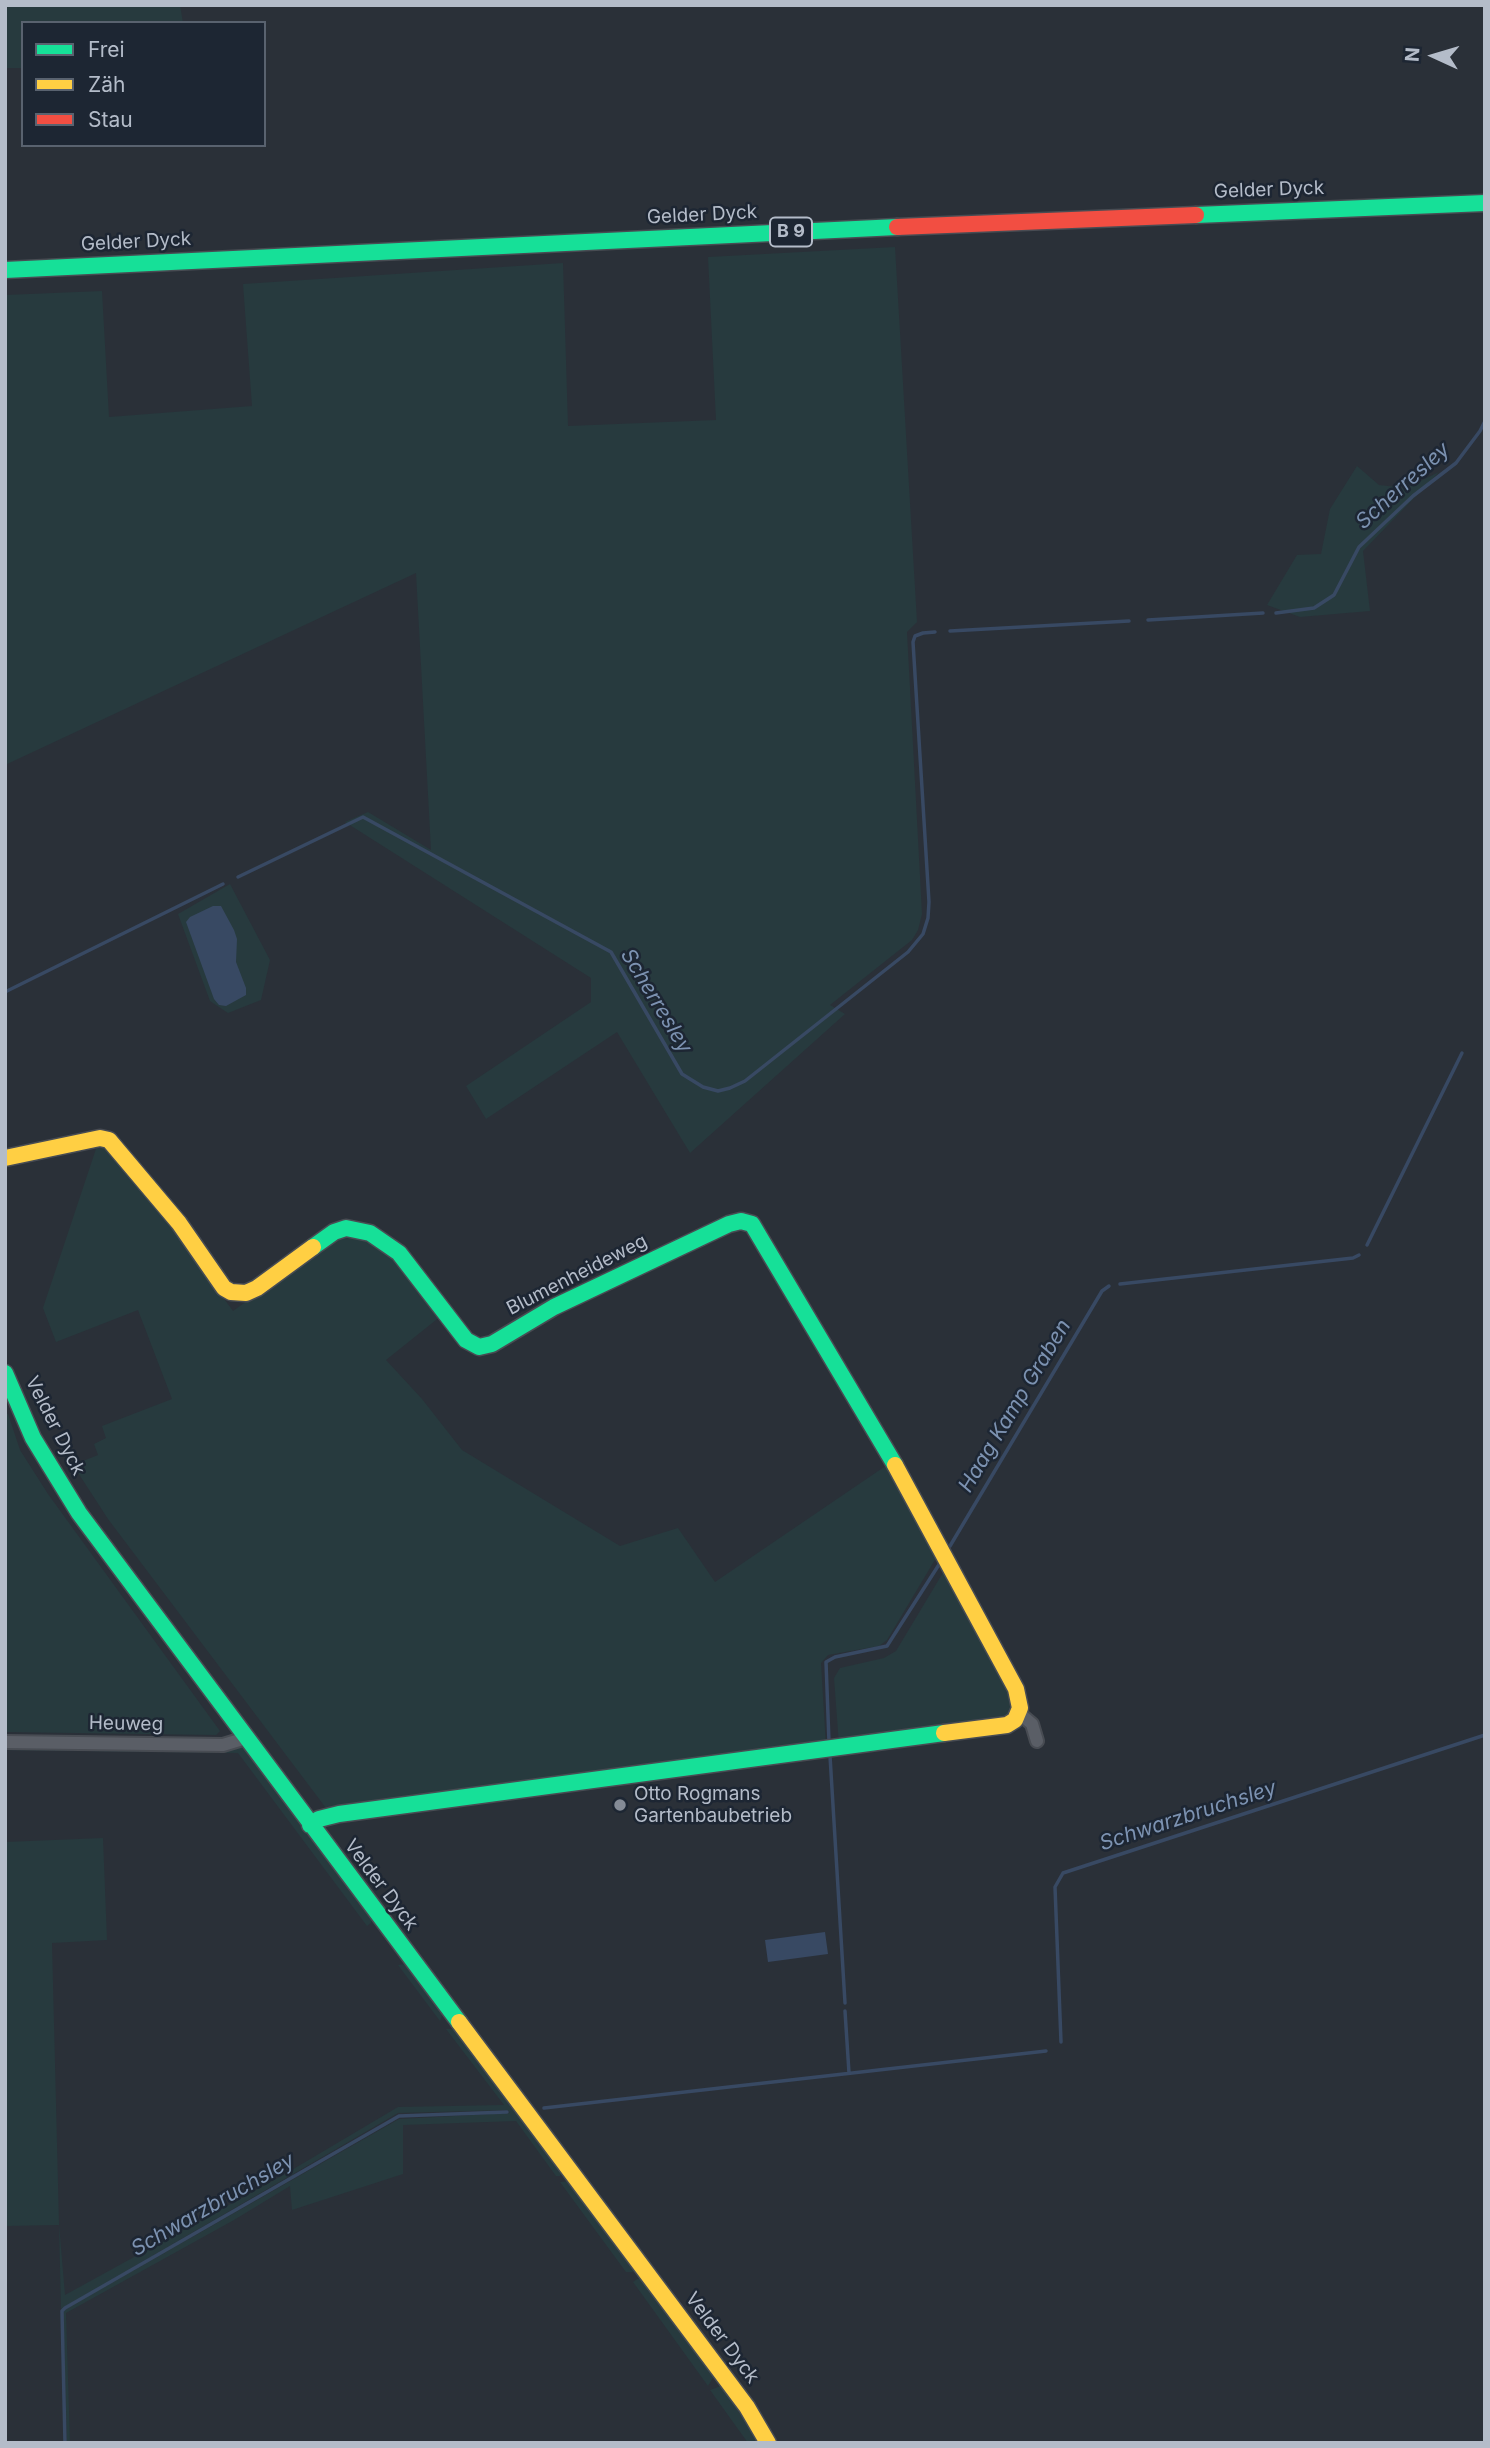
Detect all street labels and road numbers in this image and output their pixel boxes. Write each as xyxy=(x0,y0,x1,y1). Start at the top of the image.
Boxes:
street label: Gelder Dyck xyxy=(1213,177,1325,203)
street label: Gelder Dyck xyxy=(646,201,758,229)
road number: B 9 xyxy=(770,218,812,246)
street label: Gelder Dyck xyxy=(80,228,192,256)
street label: Blumenheideweg xyxy=(503,1230,651,1320)
street label: Velder Dyck xyxy=(20,1373,90,1479)
street label: Heuweg xyxy=(89,1712,163,1736)
street label: Velder Dyck xyxy=(339,1835,423,1935)
street label: Velder Dyck xyxy=(680,2288,764,2388)

